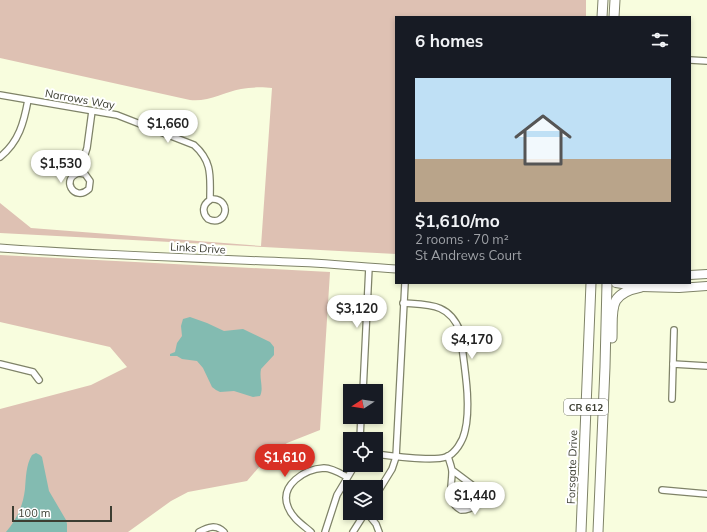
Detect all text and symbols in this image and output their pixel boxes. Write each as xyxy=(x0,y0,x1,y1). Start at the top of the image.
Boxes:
icon: filters xyxy=(649,29,671,51)
text: 6 homes xyxy=(415,30,483,51)
street label: Narrows Way xyxy=(44,86,116,112)
icon: home xyxy=(507,104,579,176)
pin: $1,660 xyxy=(135,110,201,144)
text: $1,660 xyxy=(147,115,189,131)
pin: $1,530 xyxy=(28,150,94,184)
text: $1,530 xyxy=(40,155,82,171)
text: $1,610/mo xyxy=(415,210,500,231)
text: 2 rooms · 70 m² xyxy=(415,231,509,247)
street label: Links Drive xyxy=(170,240,226,256)
text: St Andrews Court xyxy=(415,247,522,263)
pin: $3,120 xyxy=(324,295,390,329)
text: $3,120 xyxy=(336,300,378,316)
pin: $4,170 xyxy=(439,326,505,360)
text: $4,170 xyxy=(451,331,493,347)
north arrow xyxy=(343,384,383,424)
map controls xyxy=(343,384,383,520)
road number: CR 612 xyxy=(564,399,608,415)
street label: Forsgate Drive xyxy=(564,430,580,504)
button: locate xyxy=(343,432,383,472)
pin: $1,610 xyxy=(252,444,318,478)
text: $1,610 xyxy=(264,449,306,465)
button: layers xyxy=(343,480,383,520)
pin: $1,440 xyxy=(442,482,508,516)
text: $1,440 xyxy=(454,487,496,503)
scale bar xyxy=(12,504,112,523)
text: 100 m xyxy=(18,506,50,520)

